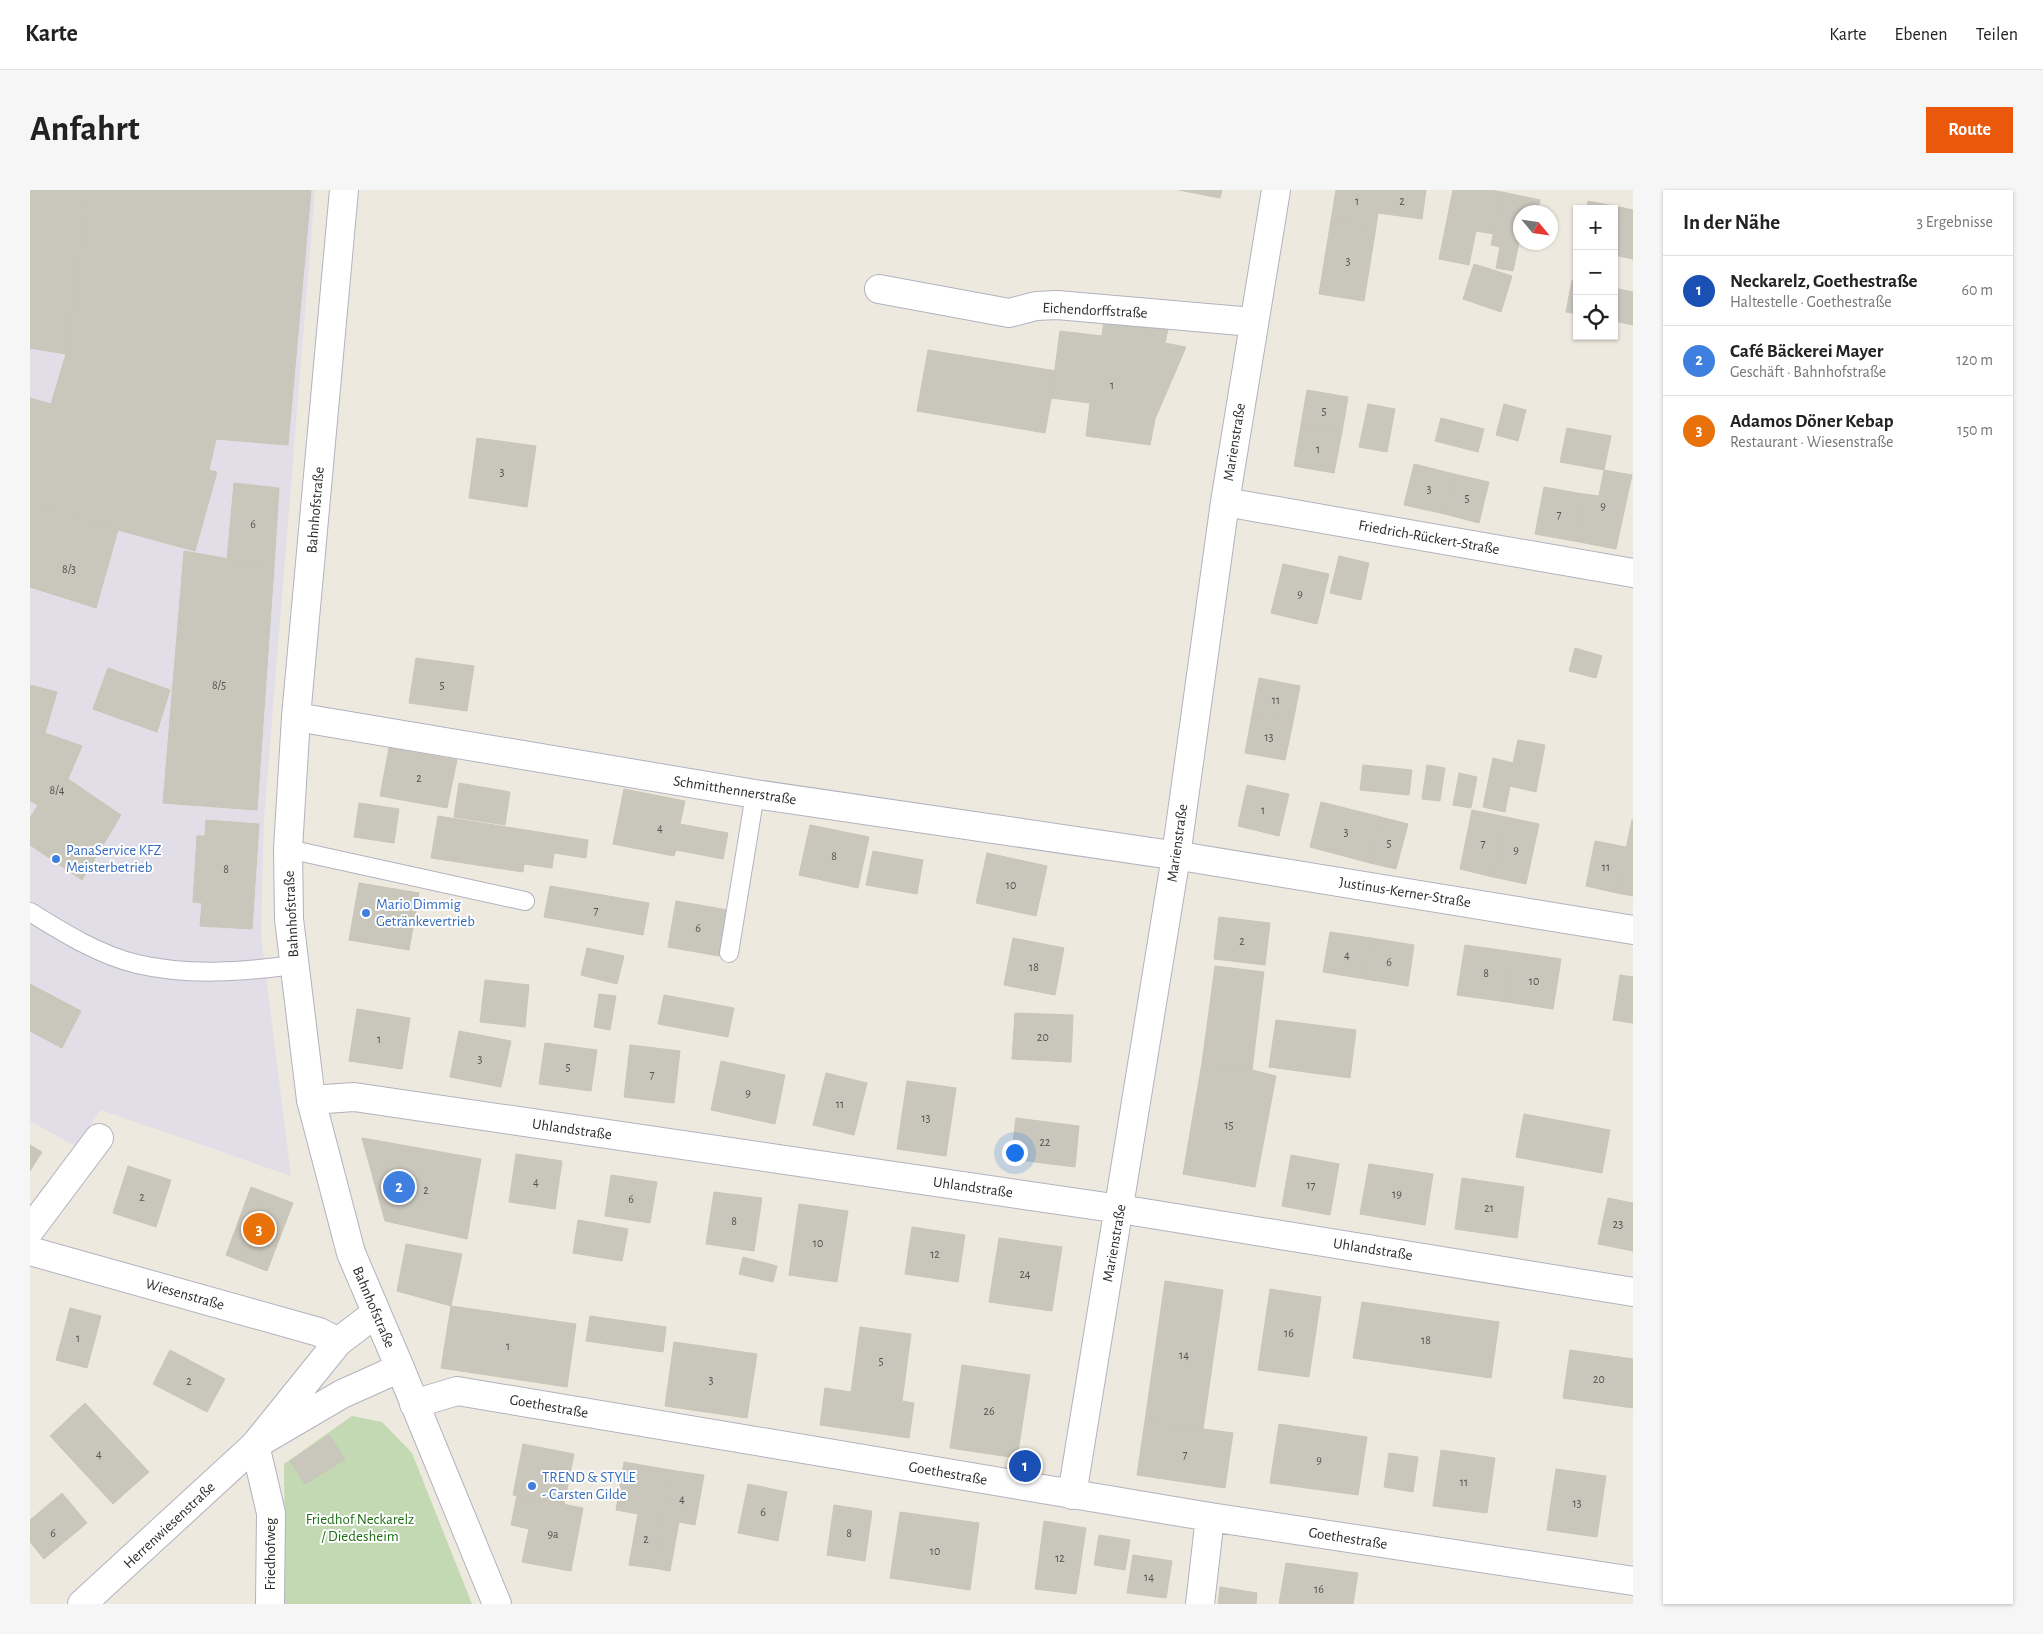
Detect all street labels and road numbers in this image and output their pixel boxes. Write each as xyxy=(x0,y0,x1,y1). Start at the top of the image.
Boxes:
street label: Eichendorffstraße xyxy=(1042,300,1148,321)
street label: Marienstraße xyxy=(1221,402,1248,482)
street label: Bahnhofstraße xyxy=(304,466,327,554)
street label: Friedrich-Rückert-Straße xyxy=(1357,518,1501,557)
street label: Schmitthennerstraße xyxy=(672,773,798,808)
street label: Marienstraße xyxy=(1165,803,1190,883)
street label: Bahnhofstraße xyxy=(282,870,301,958)
street label: Justinus-Kerner-Straße xyxy=(1338,875,1472,910)
street label: Uhlandstraße xyxy=(531,1116,613,1143)
street label: Uhlandstraße xyxy=(932,1174,1014,1201)
street label: Marienstraße xyxy=(1100,1203,1129,1283)
street label: Uhlandstraße xyxy=(1332,1236,1414,1263)
street label: Bahnhofstraße xyxy=(350,1264,397,1350)
street label: Wiesenstraße xyxy=(144,1276,226,1313)
street label: Goethestraße xyxy=(508,1392,590,1421)
street label: Goethestraße xyxy=(907,1459,989,1488)
street label: Herrenwiesenstraße xyxy=(121,1479,218,1571)
street label: Friedhofweg xyxy=(263,1517,278,1590)
street label: Goethestraße xyxy=(1307,1525,1389,1552)

